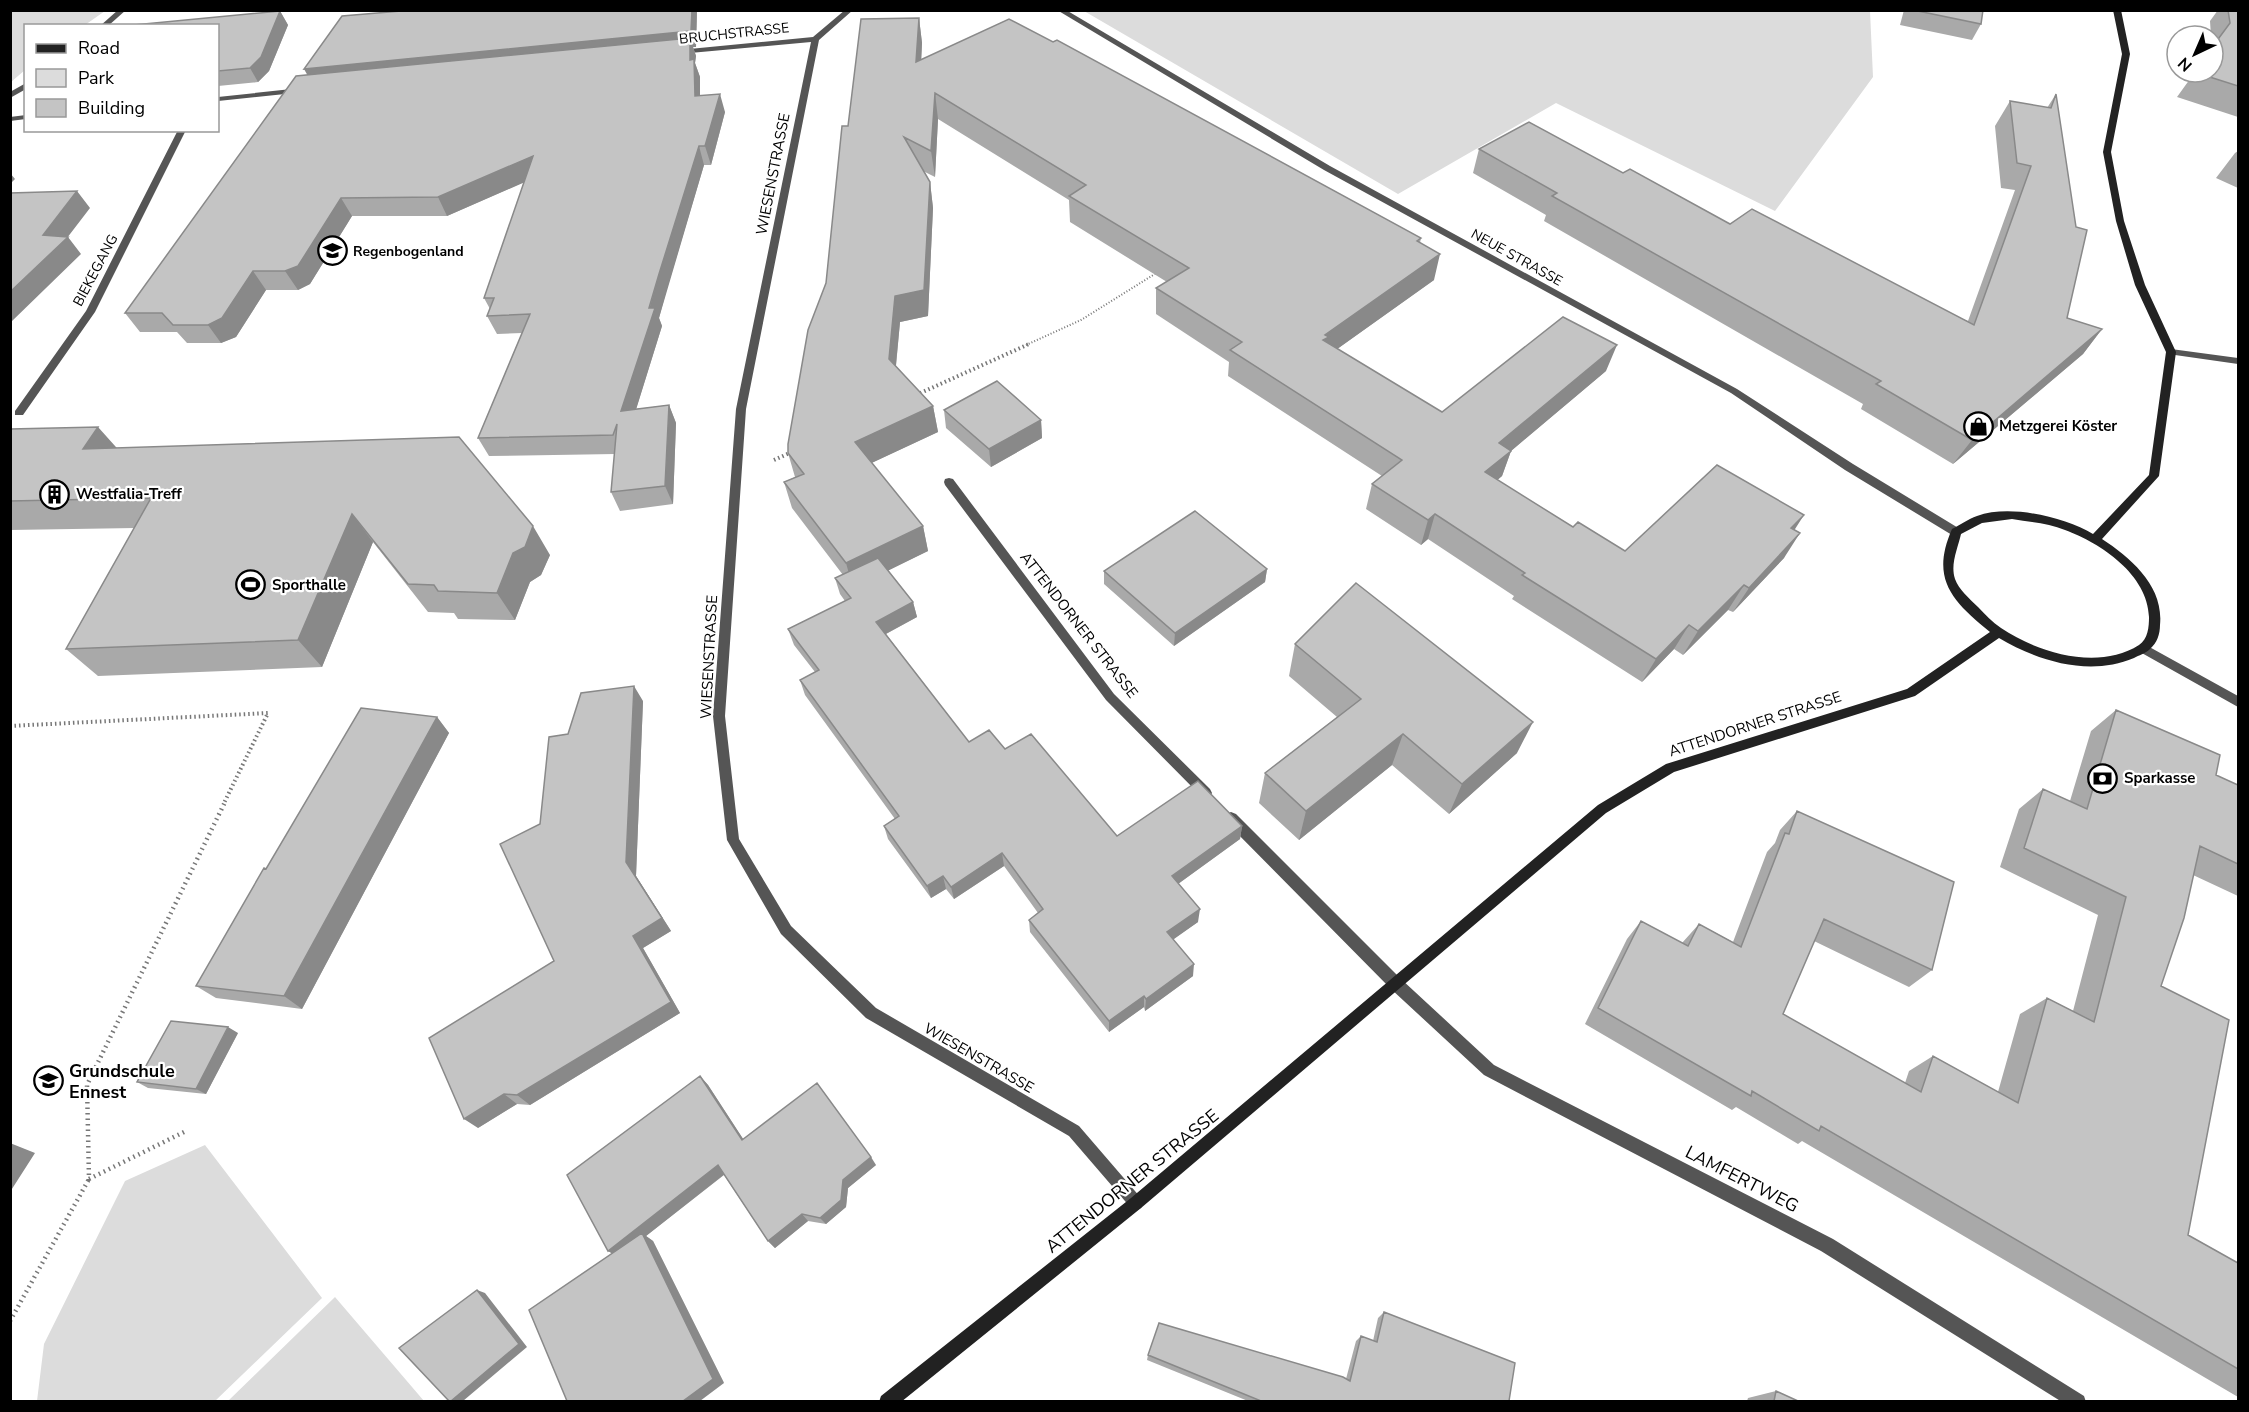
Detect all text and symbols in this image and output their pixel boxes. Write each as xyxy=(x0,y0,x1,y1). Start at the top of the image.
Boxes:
street label: BRUCHSTRASSE xyxy=(678,18,790,49)
legend xyxy=(24,24,219,132)
north arrow xyxy=(2165,24,2225,84)
text: Road xyxy=(78,36,120,60)
text: N xyxy=(2173,52,2197,76)
text: Park xyxy=(78,66,115,90)
text: Building xyxy=(78,96,145,120)
street label: WIESENSTRASSE xyxy=(751,111,795,237)
street label: NEUE STRASSE xyxy=(1468,224,1566,290)
street label: BIEKEGANG xyxy=(69,231,122,310)
school or university icon: Regenbogenland xyxy=(316,235,348,267)
place label: Regenbogenland xyxy=(353,242,464,261)
shop icon: Metzgerei Köster xyxy=(1962,410,1994,442)
place label: Metzgerei Köster xyxy=(1999,416,2117,436)
building icon: Westfalia-Treff xyxy=(39,478,71,510)
place label: Westfalia-Treff xyxy=(76,484,182,504)
street label: ATTENDORNER STRASSE xyxy=(1016,548,1142,702)
sports icon: Sporthalle xyxy=(235,569,267,601)
place label: Sporthalle xyxy=(272,575,346,595)
street label: WIESENSTRASSE xyxy=(696,595,722,719)
street label: ATTENDORNER STRASSE xyxy=(1666,687,1844,761)
bank icon: Sparkasse xyxy=(2087,762,2119,794)
place label: Sparkasse xyxy=(2124,768,2196,788)
street label: WIESENSTRASSE xyxy=(920,1018,1038,1098)
place label: Grundschule Ennest xyxy=(69,1059,175,1104)
school or university icon: Grundschule Ennest xyxy=(32,1065,64,1097)
street label: ATTENDORNER STRASSE xyxy=(1040,1104,1224,1258)
street label: LAMFERTWEG xyxy=(1681,1140,1803,1218)

